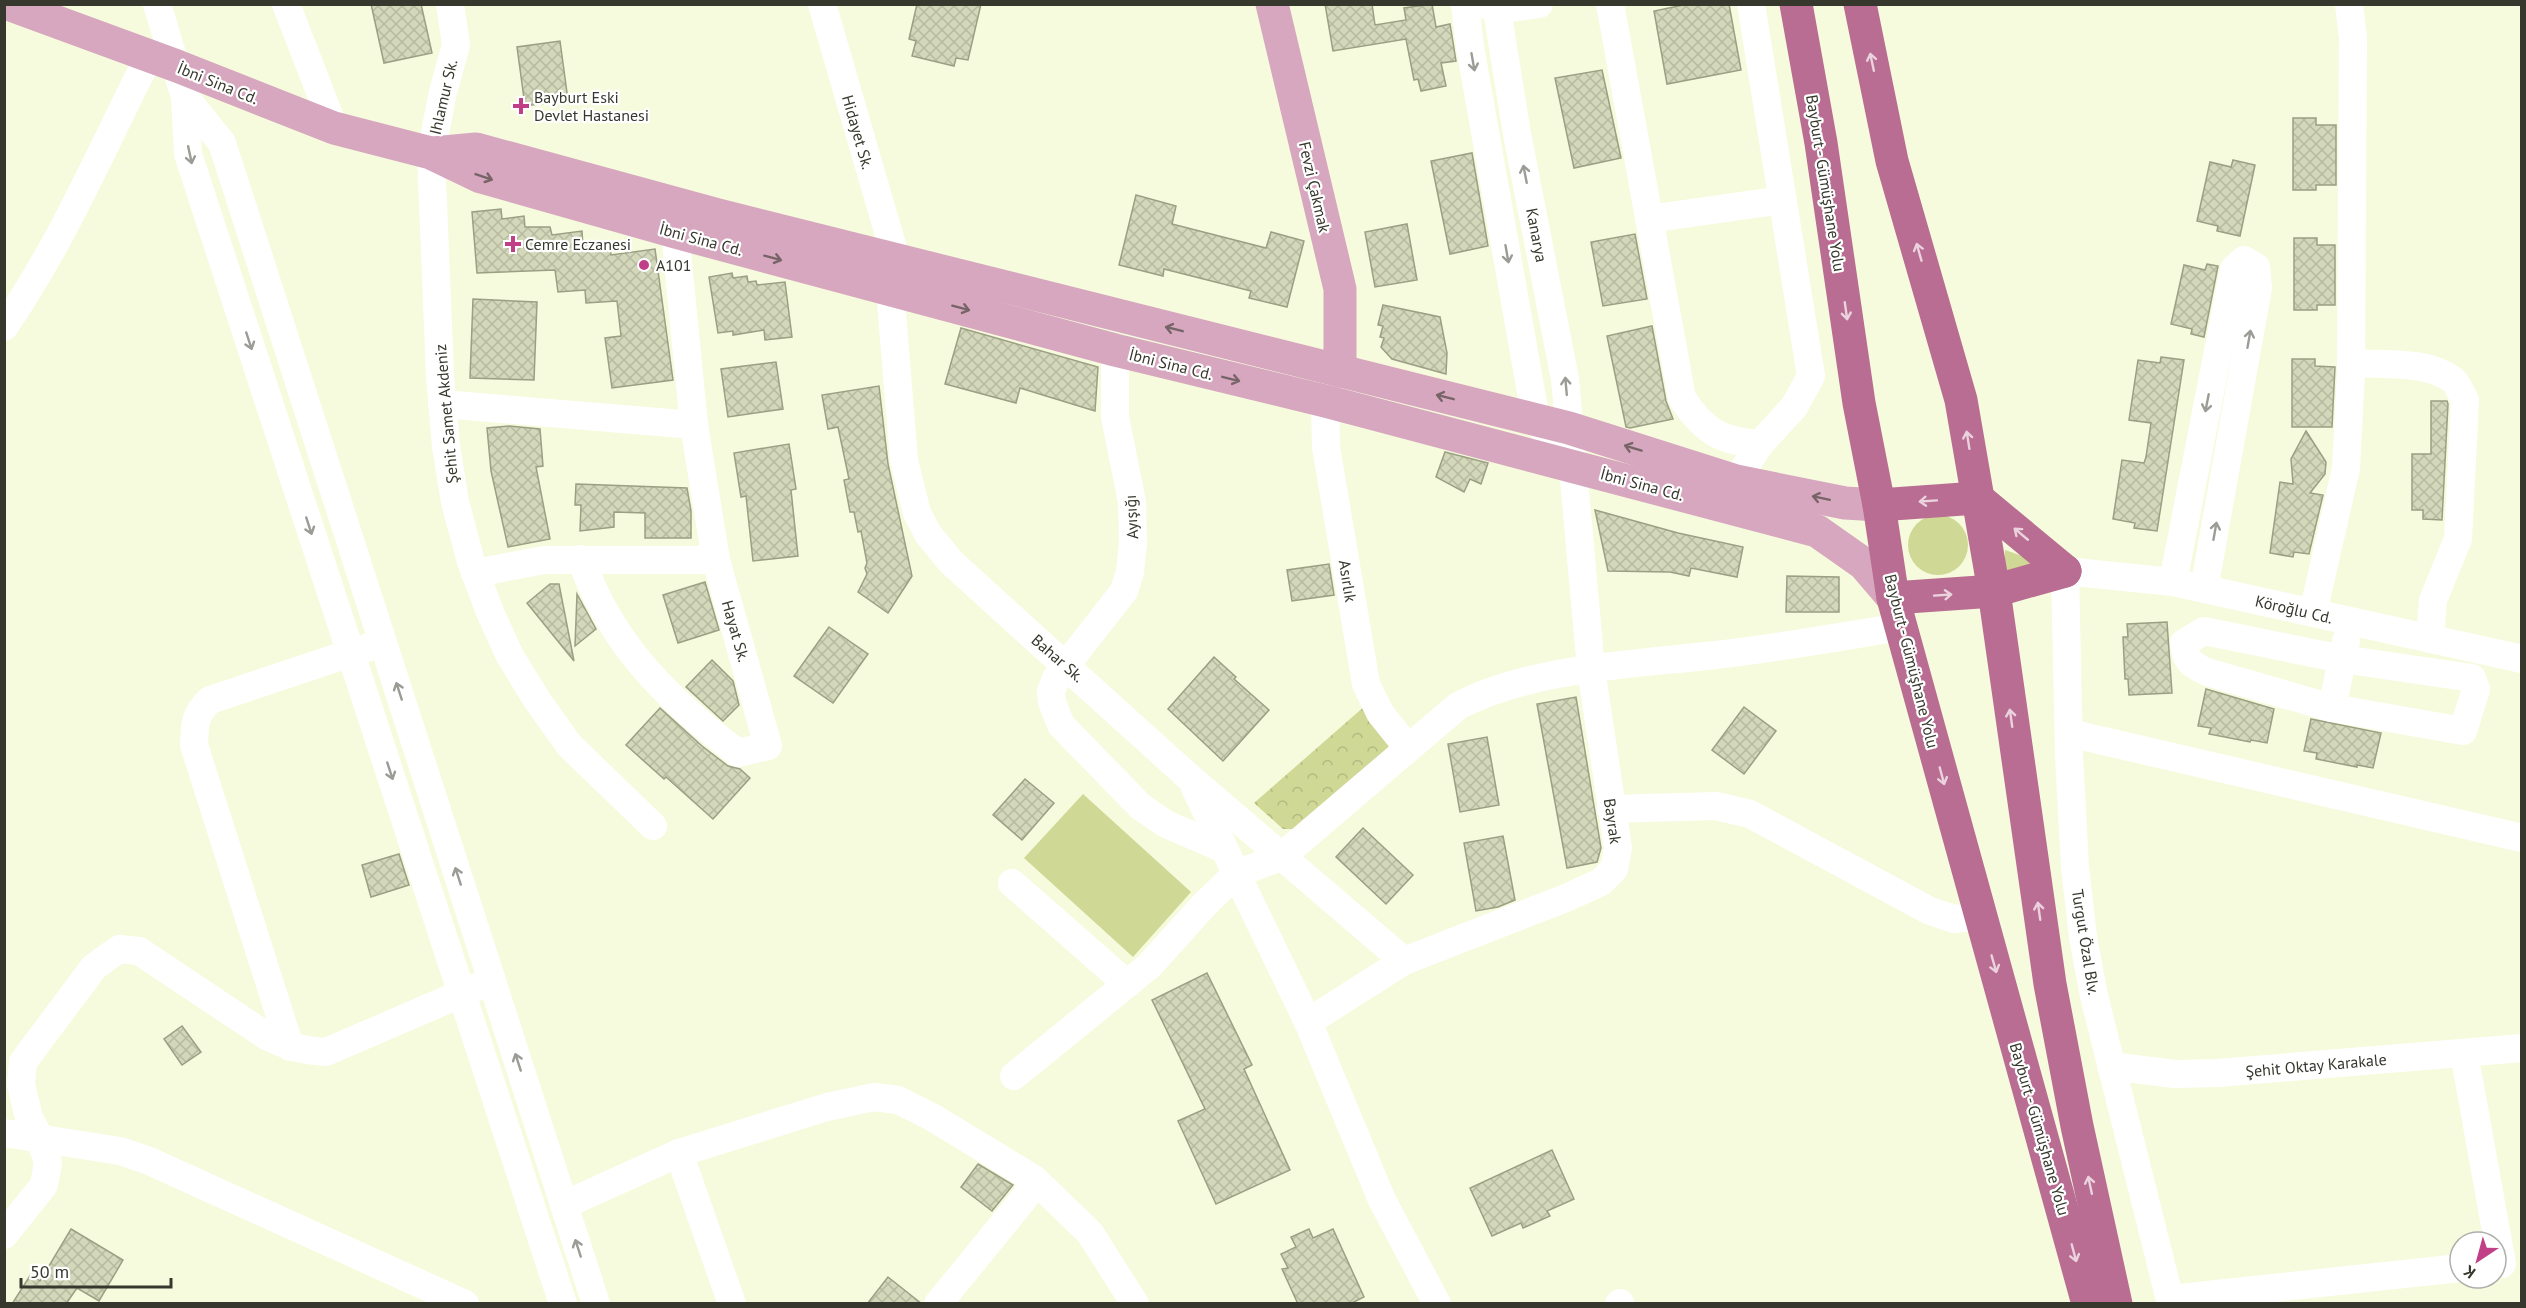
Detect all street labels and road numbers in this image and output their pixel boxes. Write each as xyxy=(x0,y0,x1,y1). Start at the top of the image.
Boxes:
street label: Ihlamur Sk. xyxy=(425,57,461,137)
street label: İbni Sina Cd. xyxy=(175,58,261,108)
street label: Hidayet Sk. xyxy=(838,93,878,171)
street label: Bayburt - Gümüşhane Yolu xyxy=(1802,93,1850,273)
street label: Fevzi Çakmak xyxy=(1295,140,1335,235)
street label: Kanarya xyxy=(1522,206,1552,264)
street label: İbni Sina Cd. xyxy=(657,218,745,260)
street label: Şehit Samet Akdeniz xyxy=(430,343,462,485)
street label: İbni Sina Cd. xyxy=(1127,344,1215,384)
street label: İbni Sina Cd. xyxy=(1598,463,1686,505)
street label: Ayışığı xyxy=(1120,494,1142,540)
street label: Asırlık xyxy=(1335,558,1361,604)
street label: Bayburt - Gümüşhane Yolu xyxy=(1881,572,1943,750)
street label: Köroğlu Cd. xyxy=(2253,590,2335,628)
street label: Hayat Sk. xyxy=(718,598,754,664)
street label: Bahar Sk. xyxy=(1028,630,1088,686)
street label: Bayrak xyxy=(1600,797,1626,845)
street label: Turgut Özal Blv. xyxy=(2068,888,2104,996)
street label: Bayburt - Gümüşhane Yolu xyxy=(2006,1040,2074,1218)
street label: Şehit Oktay Karakale xyxy=(2245,1049,2387,1081)

